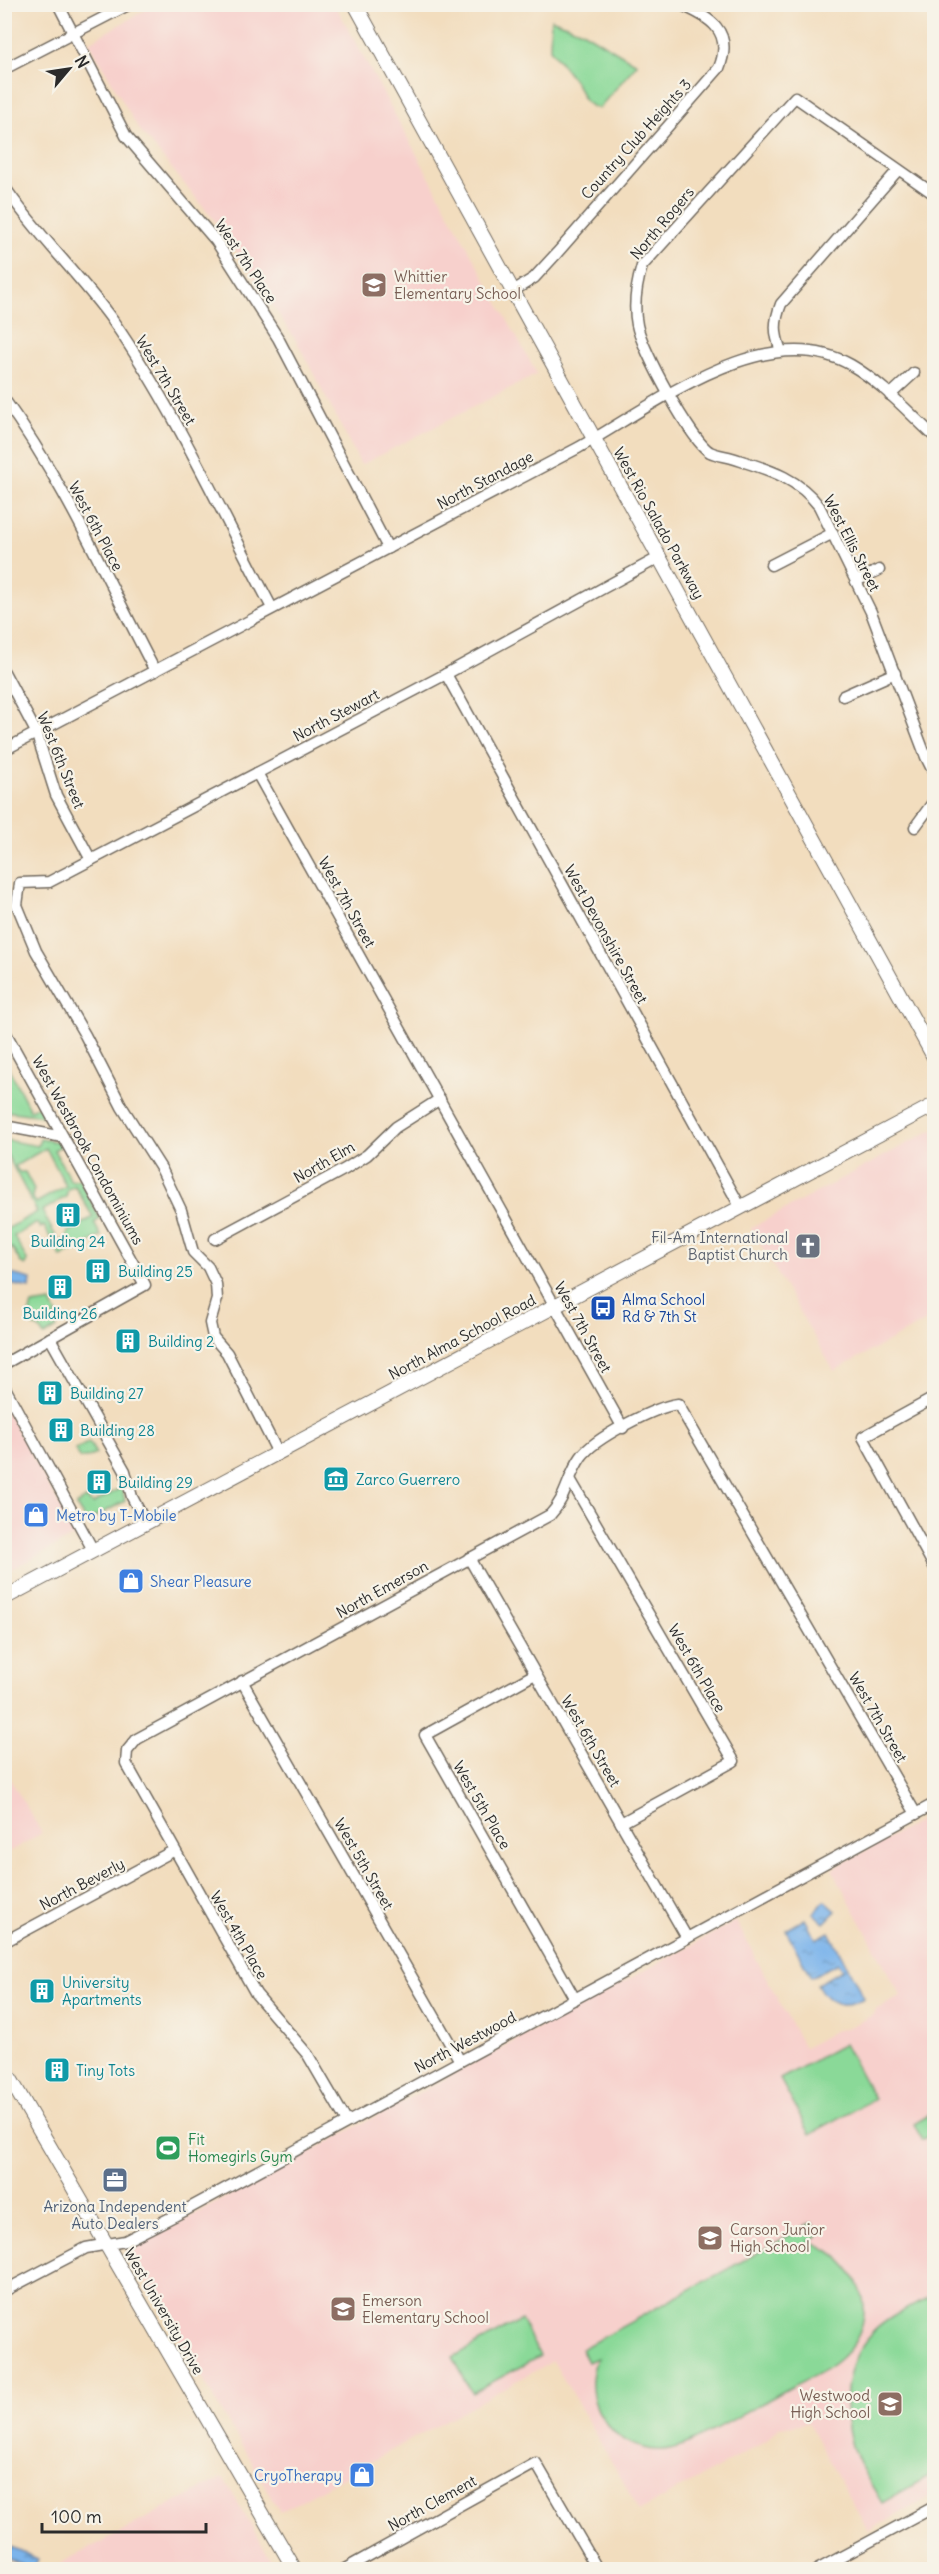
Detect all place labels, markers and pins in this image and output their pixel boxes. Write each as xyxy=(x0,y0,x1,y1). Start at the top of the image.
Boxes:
place label: Whittier Elementary School xyxy=(394,267,521,303)
school or university icon: Whittier Elementary School xyxy=(359,270,389,300)
building icon: Building 24 xyxy=(53,1200,83,1230)
place label: Fil-Am International Baptist Church xyxy=(651,1228,788,1264)
church icon: Fil-Am International Baptist Church xyxy=(793,1231,823,1261)
place label: Building 24 xyxy=(31,1232,106,1251)
building icon: Building 25 xyxy=(83,1256,113,1286)
place label: Building 25 xyxy=(118,1262,193,1281)
building icon: Building 26 xyxy=(45,1272,75,1302)
place label: Alma School Rd & 7th St xyxy=(622,1290,705,1326)
bus stop icon: Alma School Rd & 7th St xyxy=(588,1293,618,1323)
place label: Building 26 xyxy=(23,1304,98,1323)
building icon: Building 2 xyxy=(113,1326,143,1356)
place label: Building 2 xyxy=(148,1332,214,1351)
building icon: Building 27 xyxy=(35,1378,65,1408)
place label: Building 27 xyxy=(70,1384,144,1403)
building icon: Building 28 xyxy=(46,1415,76,1445)
place label: Building 28 xyxy=(80,1421,155,1440)
museum icon: Zarco Guerrero xyxy=(321,1464,351,1494)
building icon: Building 29 xyxy=(84,1467,114,1497)
place label: Zarco Guerrero xyxy=(356,1470,460,1489)
place label: Building 29 xyxy=(118,1473,193,1492)
shop icon: Metro by T-Mobile xyxy=(21,1500,51,1530)
place label: Metro by T-Mobile xyxy=(56,1506,177,1525)
shop icon: Shear Pleasure xyxy=(116,1566,146,1596)
place label: Shear Pleasure xyxy=(150,1572,252,1591)
place label: University Apartments xyxy=(62,1973,142,2009)
building icon: University Apartments xyxy=(27,1976,57,2006)
building icon: Tiny Tots xyxy=(42,2055,72,2085)
place label: Tiny Tots xyxy=(76,2061,135,2080)
place label: Fit Homegirls Gym xyxy=(188,2130,293,2166)
sports icon: Fit Homegirls Gym xyxy=(153,2133,183,2163)
office icon: Arizona Independent Auto Dealers xyxy=(100,2165,130,2195)
place label: Arizona Independent Auto Dealers xyxy=(43,2197,187,2233)
place label: Carson Junior High School xyxy=(730,2220,825,2256)
school or university icon: Carson Junior High School xyxy=(695,2223,725,2253)
place label: Emerson Elementary School xyxy=(362,2291,489,2327)
school or university icon: Emerson Elementary School xyxy=(328,2294,358,2324)
place label: Westwood High School xyxy=(790,2386,870,2422)
school or university icon: Westwood High School xyxy=(875,2389,905,2419)
shop icon: CryoTherapy xyxy=(347,2460,377,2490)
place label: CryoTherapy xyxy=(254,2466,342,2485)

